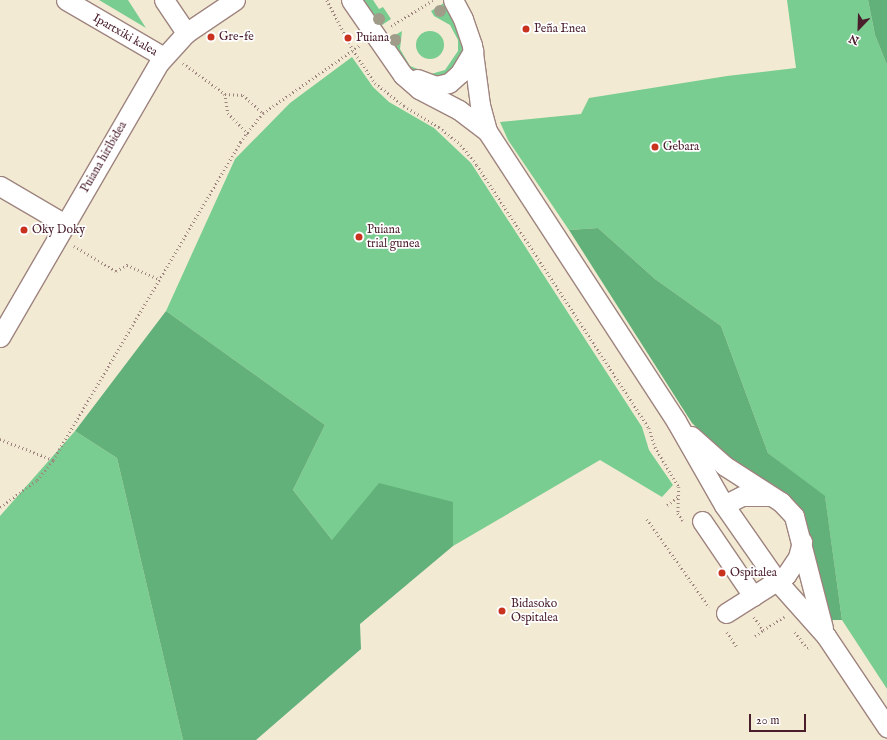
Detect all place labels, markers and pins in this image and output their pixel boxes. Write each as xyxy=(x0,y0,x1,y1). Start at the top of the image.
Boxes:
place label: Peña Enea xyxy=(534,22,586,36)
marker: Peña Enea xyxy=(521,24,531,34)
place label: Gre-fe xyxy=(219,30,254,44)
place label: Puiana xyxy=(356,31,389,45)
marker: Gre-fe xyxy=(206,32,216,42)
marker: Puiana xyxy=(343,33,353,43)
place label: Gebara xyxy=(663,140,699,154)
marker: Gebara xyxy=(650,142,660,152)
place label: Oky Doky xyxy=(32,223,85,237)
place label: Puiana trial gunea xyxy=(367,223,420,251)
marker: Oky Doky xyxy=(19,225,29,235)
marker: Puiana trial gunea xyxy=(354,232,364,242)
place label: Ospitalea xyxy=(730,566,777,580)
marker: Ospitalea xyxy=(717,568,727,578)
place label: Bidasoko Ospitalea xyxy=(511,597,558,625)
marker: Bidasoko Ospitalea xyxy=(496,605,508,617)

